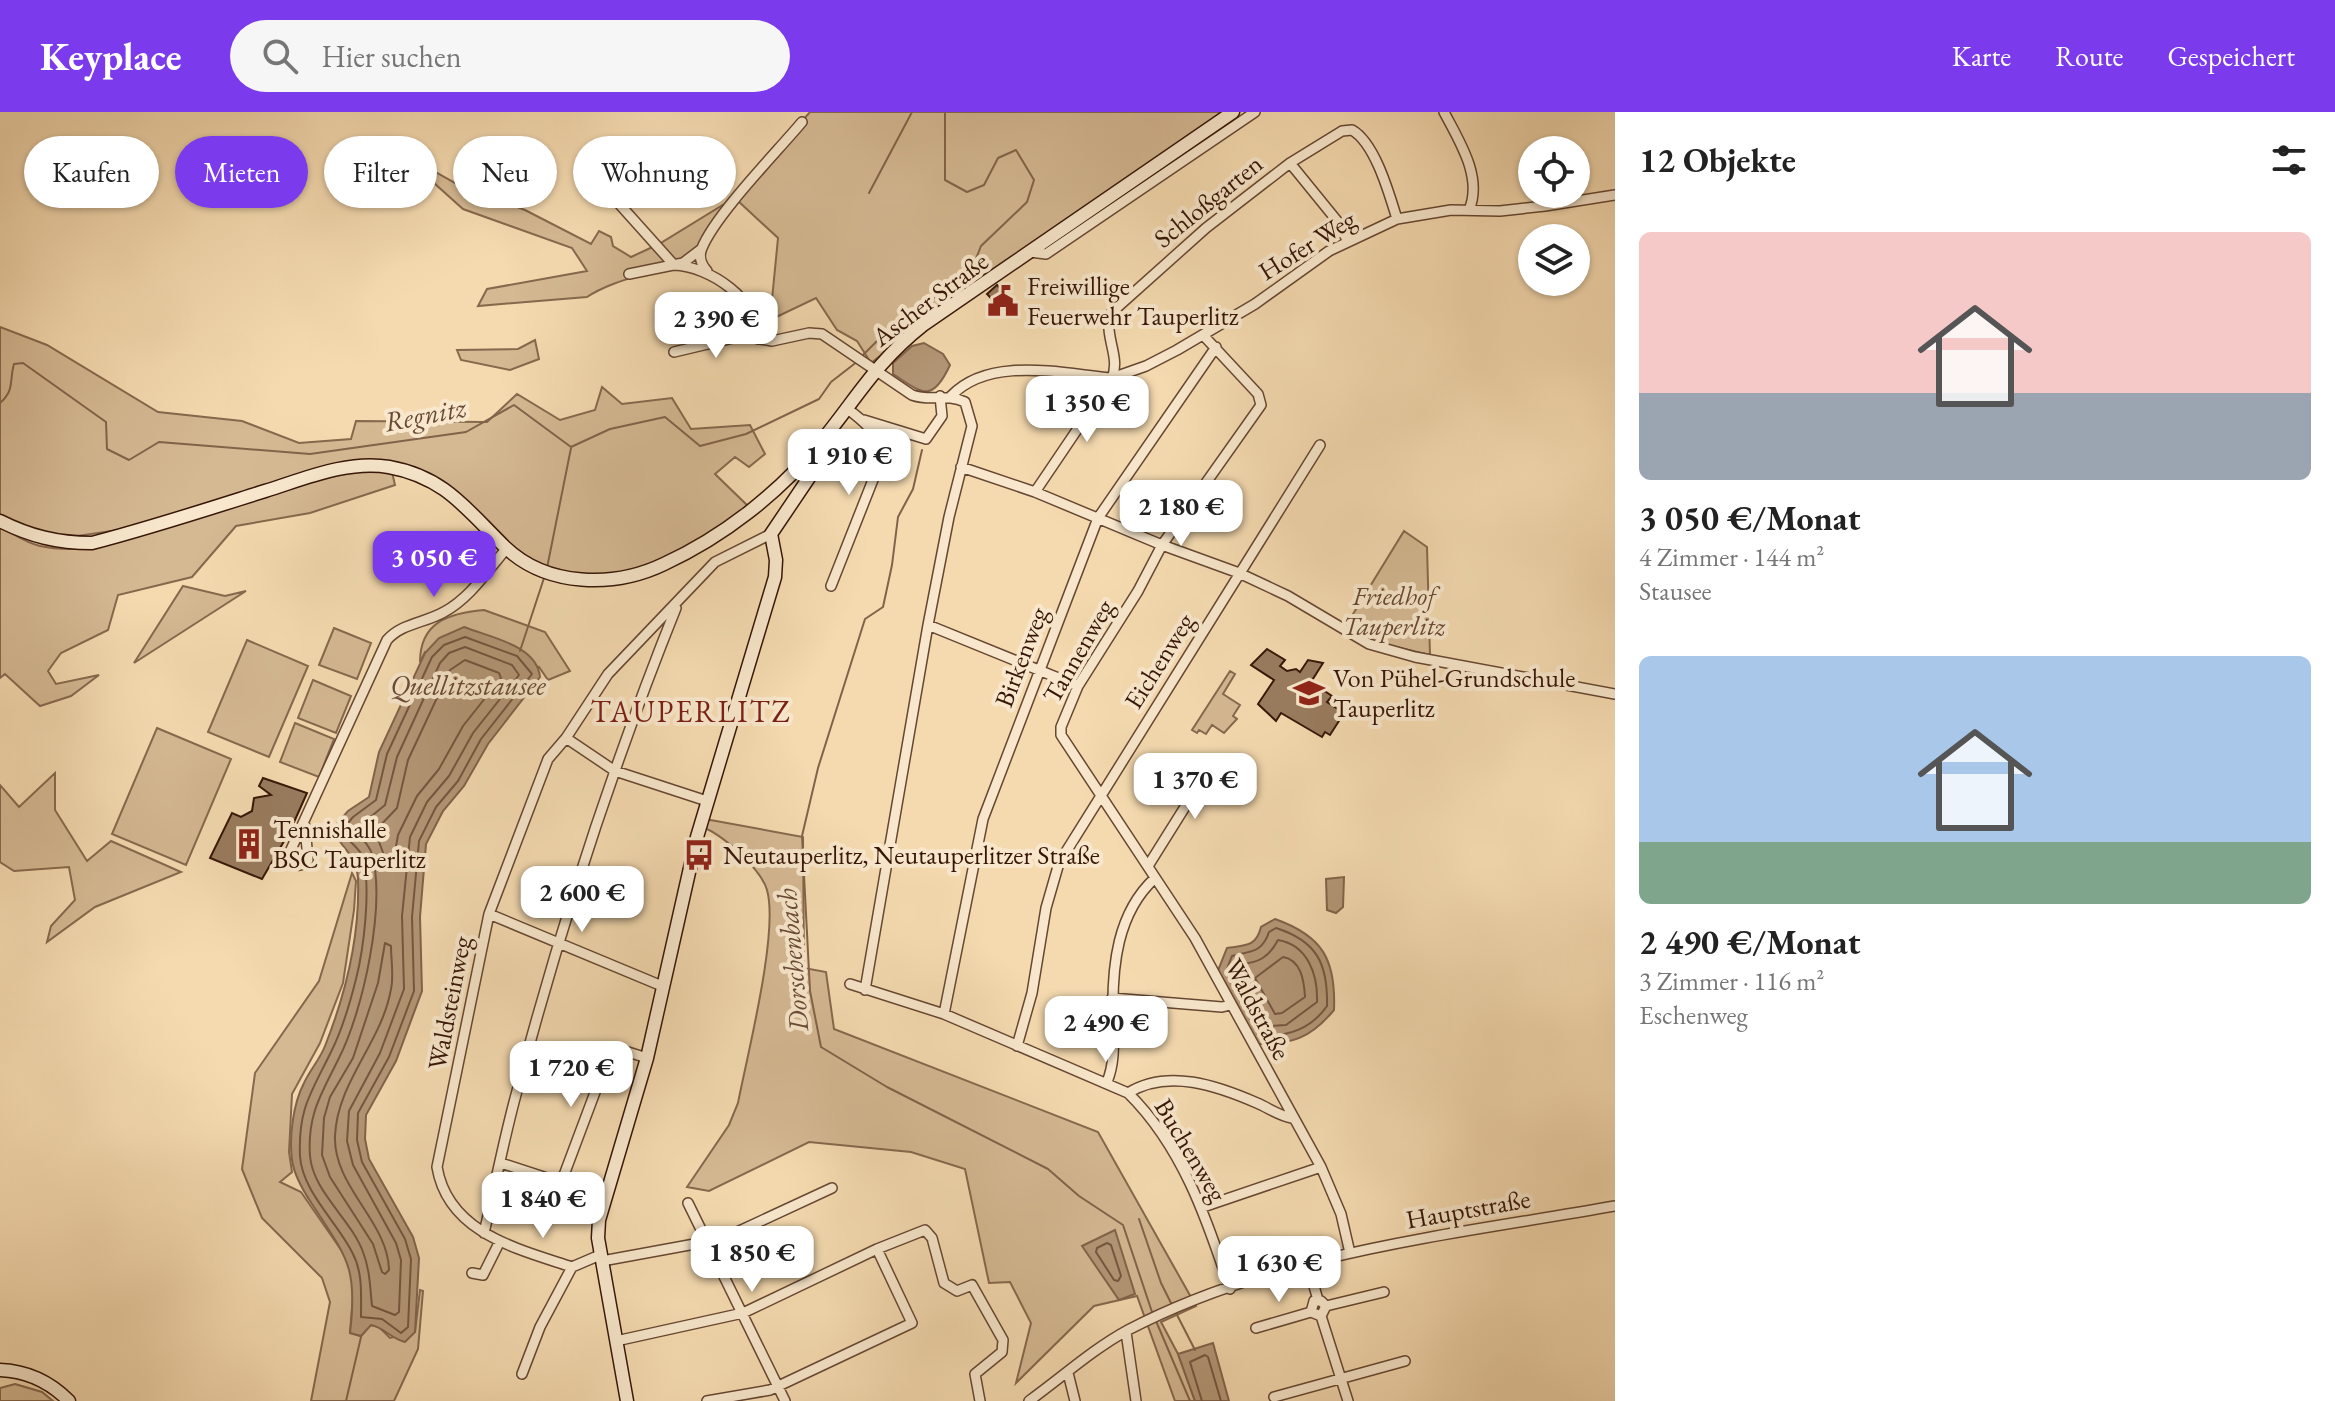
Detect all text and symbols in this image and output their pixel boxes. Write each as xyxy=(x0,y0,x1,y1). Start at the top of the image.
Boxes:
search box xyxy=(230,20,790,92)
text: Keyplace xyxy=(40,32,182,81)
icon: search xyxy=(258,34,302,78)
text: Hier suchen xyxy=(322,37,462,76)
text: Karte xyxy=(1952,38,2011,74)
text: Route xyxy=(2055,38,2123,74)
text: Gespeichert xyxy=(2167,38,2295,74)
chip: Kaufen xyxy=(24,136,159,208)
chip: Mieten xyxy=(175,136,308,208)
chip: Filter xyxy=(324,136,437,208)
chip: Neu xyxy=(453,136,557,208)
chip: Wohnung xyxy=(573,136,736,208)
map controls xyxy=(1518,136,1590,296)
button: locate xyxy=(1518,136,1590,208)
text: 12 Objekte xyxy=(1639,138,1796,182)
icon: filters xyxy=(2267,138,2311,182)
street label: Schloßgarten xyxy=(1147,147,1270,255)
street label: Hofer Weg xyxy=(1252,202,1362,288)
button: layers xyxy=(1518,224,1590,296)
street label: Ascher Straße xyxy=(864,244,995,354)
place label: Freiwillige Feuerwehr Tauperlitz xyxy=(1027,269,1239,333)
public building icon: Freiwillige Feuerwehr Tauperlitz xyxy=(986,284,1020,318)
icon: home xyxy=(1903,284,2047,428)
pin: 2 390 € xyxy=(642,292,790,360)
text: 2 390 € xyxy=(673,301,759,335)
pin: 1 350 € xyxy=(1013,376,1161,444)
text: 1 350 € xyxy=(1044,385,1130,419)
water label: Regnitz xyxy=(381,388,470,440)
pin: 1 910 € xyxy=(775,429,923,497)
text: 1 910 € xyxy=(806,438,892,472)
pin: 2 180 € xyxy=(1107,480,1255,548)
text: 2 180 € xyxy=(1138,489,1224,523)
text: 3 050 €/Monat xyxy=(1639,496,1860,540)
pin: 3 050 € xyxy=(360,531,508,599)
text: 3 050 € xyxy=(391,540,477,574)
text: 4 Zimmer · 144 m² xyxy=(1639,540,1824,574)
text: Stausee xyxy=(1639,574,1712,608)
park label: Friedhof Tauperlitz xyxy=(1343,579,1446,643)
street label: Tannenweg xyxy=(1035,592,1122,709)
street label: Birkenweg xyxy=(986,602,1056,712)
street label: Eichenweg xyxy=(1116,606,1202,715)
place label: Von Pühel-Grundschule Tauperlitz xyxy=(1333,661,1575,725)
water label: Quellitzstausee xyxy=(390,667,546,703)
school or university icon: Von Pühel-Grundschule Tauperlitz xyxy=(1292,676,1326,710)
district label: TAUPERLITZ xyxy=(590,692,792,731)
icon: home xyxy=(1903,708,2047,852)
pin: 1 370 € xyxy=(1121,753,1269,821)
text: 1 370 € xyxy=(1152,762,1238,796)
place label: Tennishalle BSC Tauperlitz xyxy=(273,812,426,876)
building icon: Tennishalle BSC Tauperlitz xyxy=(232,827,266,861)
bus stop icon: Neutauperlitz, Neutauperlitzer Straße xyxy=(682,838,716,872)
place label: Neutauperlitz, Neutauperlitzer Straße xyxy=(723,838,1100,872)
pin: 2 600 € xyxy=(508,866,656,934)
text: 2 600 € xyxy=(539,875,625,909)
water label: Dorschenbach xyxy=(768,886,816,1034)
text: 2 490 €/Monat xyxy=(1639,920,1860,964)
street label: Waldsteinweg xyxy=(419,932,479,1073)
street label: Waldstraße xyxy=(1217,953,1299,1065)
text: 3 Zimmer · 116 m² xyxy=(1639,964,1824,998)
pin: 2 490 € xyxy=(1032,996,1180,1064)
text: Eschenweg xyxy=(1639,998,1748,1032)
text: 2 490 € xyxy=(1063,1005,1149,1039)
pin: 1 720 € xyxy=(497,1041,645,1109)
text: 1 720 € xyxy=(528,1050,614,1084)
street label: Buchenweg xyxy=(1147,1092,1235,1209)
pin: 1 840 € xyxy=(469,1172,617,1240)
text: 1 840 € xyxy=(500,1181,586,1215)
street label: Hauptstraße xyxy=(1403,1181,1533,1237)
pin: 1 850 € xyxy=(678,1226,826,1294)
text: 1 850 € xyxy=(709,1235,795,1269)
pin: 1 630 € xyxy=(1205,1236,1353,1304)
text: 1 630 € xyxy=(1236,1245,1322,1279)

